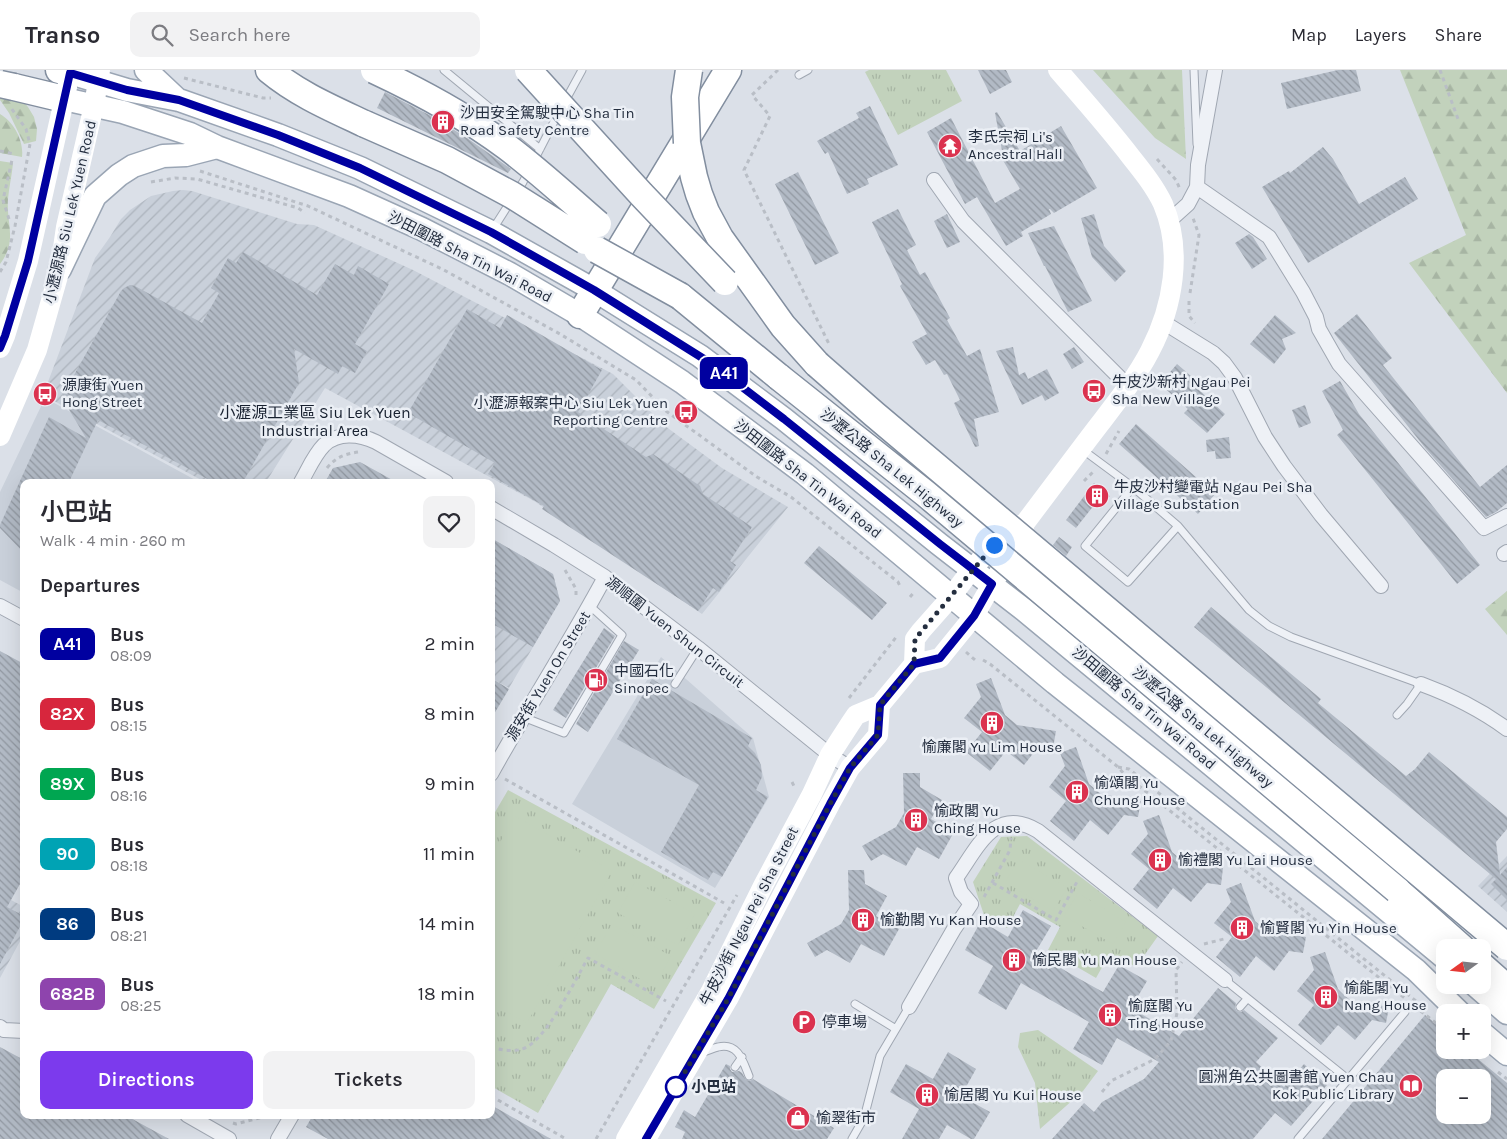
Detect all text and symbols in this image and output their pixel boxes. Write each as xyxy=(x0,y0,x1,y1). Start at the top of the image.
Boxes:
search box xyxy=(130,12,480,57)
text: Transo xyxy=(25,21,100,49)
icon: search xyxy=(148,21,176,49)
text: Search here xyxy=(188,24,291,46)
text: Map xyxy=(1291,24,1327,46)
text: Layers xyxy=(1355,24,1407,46)
text: Share xyxy=(1435,24,1482,46)
place label: 沙田安全駕駛中心 Sha Tin Road Safety Centre xyxy=(460,104,635,139)
building icon: 沙田安全駕駛中心 Sha Tin Road Safety Centre xyxy=(430,109,456,135)
street label: 小瀝源路 Siu Lek Yuen Road xyxy=(40,119,100,305)
place label: 李氏宗祠 Li's Ancestral Hall xyxy=(968,128,1063,163)
temple icon: 李氏宗祠 Li's Ancestral Hall xyxy=(937,133,963,159)
street label: 沙田圍路 Sha Tin Wai Road xyxy=(385,208,555,306)
line badge: A41 xyxy=(695,357,753,389)
text: A41 xyxy=(710,362,738,384)
place label: 牛皮沙新村 Ngau Pei Sha New Village xyxy=(1112,373,1251,408)
place label: 源康街 Yuen Hong Street xyxy=(62,376,144,411)
bus stop icon: 牛皮沙新村 Ngau Pei Sha New Village xyxy=(1081,378,1107,404)
bus stop icon: 源康街 Yuen Hong Street xyxy=(32,381,58,407)
place label: 小瀝源報案中心 Siu Lek Yuen Reporting Centre xyxy=(473,394,668,429)
bus stop icon: 小瀝源報案中心 Siu Lek Yuen Reporting Centre xyxy=(673,399,699,425)
district label: 小瀝源工業區 Siu Lek Yuen Industrial Area xyxy=(219,403,411,440)
street label: 沙瀝公路 Sha Lek Highway xyxy=(817,405,967,531)
street label: 沙田圍路 Sha Tin Wai Road xyxy=(731,416,885,542)
place label: 牛皮沙村變電站 Ngau Pei Sha Village Substation xyxy=(1114,478,1313,513)
building icon: 牛皮沙村變電站 Ngau Pei Sha Village Substation xyxy=(1084,483,1110,509)
button: heart xyxy=(423,496,475,548)
text: 小巴站 xyxy=(40,498,112,526)
text: Walk · 4 min · 260 m xyxy=(40,531,186,550)
your location xyxy=(982,533,1007,558)
street label: 源順圍 Yuen Shun Circuit xyxy=(602,572,748,692)
text: Departures xyxy=(40,575,140,597)
street label: 源安街 Yuen On Street xyxy=(502,607,594,744)
text: Bus xyxy=(110,624,144,646)
text: A41 xyxy=(53,633,82,655)
text: 2 min xyxy=(425,633,475,655)
street label: 沙田圍路 Sha Tin Wai Road xyxy=(1069,643,1219,773)
text: 08:09 xyxy=(110,646,152,665)
place label: 中國石化 Sinopec xyxy=(614,662,674,697)
street label: 沙瀝公路 Sha Lek Highway xyxy=(1129,663,1277,791)
fuel station icon: 中國石化 Sinopec xyxy=(583,667,609,693)
text: Bus xyxy=(110,694,144,716)
text: 82X xyxy=(50,703,85,725)
text: 8 min xyxy=(424,703,475,725)
building icon: 愉廉閣 Yu Lim House xyxy=(979,710,1005,736)
text: 08:15 xyxy=(110,716,147,735)
place label: 愉廉閣 Yu Lim House xyxy=(922,738,1062,756)
text: Bus xyxy=(110,764,144,786)
text: 89X xyxy=(50,773,85,795)
text: 9 min xyxy=(425,773,475,795)
place label: 愉頌閣 Yu Chung House xyxy=(1094,774,1185,809)
building icon: 愉頌閣 Yu Chung House xyxy=(1064,779,1090,805)
text: 08:16 xyxy=(110,786,147,805)
place label: 愉政閣 Yu Ching House xyxy=(934,802,1021,837)
building icon: 愉政閣 Yu Ching House xyxy=(903,807,929,833)
street label: 牛皮沙街 Ngau Pei Sha Street xyxy=(696,823,802,1008)
text: Bus xyxy=(110,834,144,856)
text: 90 xyxy=(56,843,79,865)
text: 11 min xyxy=(423,843,475,865)
building icon: 愉禮閣 Yu Lai House xyxy=(1147,847,1173,873)
place label: 愉禮閣 Yu Lai House xyxy=(1178,851,1313,869)
text: 08:18 xyxy=(110,856,148,875)
text: Bus xyxy=(110,904,144,926)
building icon: 愉勤閣 Yu Kan House xyxy=(850,907,876,933)
place label: 愉勤閣 Yu Kan House xyxy=(880,911,1021,929)
text: 86 xyxy=(56,913,79,935)
text: 14 min xyxy=(419,913,475,935)
building icon: 愉賢閣 Yu Yin House xyxy=(1229,915,1255,941)
place label: 愉賢閣 Yu Yin House xyxy=(1260,919,1397,937)
text: 08:21 xyxy=(110,926,148,945)
north arrow xyxy=(1436,939,1491,994)
map controls xyxy=(1436,939,1491,1124)
building icon: 愉民閣 Yu Man House xyxy=(1001,947,1027,973)
place label: 愉民閣 Yu Man House xyxy=(1032,951,1177,969)
text: Bus xyxy=(120,974,154,996)
place label: 愉能閣 Yu Nang House xyxy=(1344,979,1427,1014)
text: 682B xyxy=(50,983,95,1005)
text: 18 min xyxy=(418,983,475,1005)
building icon: 愉能閣 Yu Nang House xyxy=(1313,984,1339,1010)
text: 08:25 xyxy=(120,996,161,1015)
place label: 愉庭閣 Yu Ting House xyxy=(1128,997,1204,1032)
building icon: 愉庭閣 Yu Ting House xyxy=(1097,1002,1123,1028)
button: + xyxy=(1436,1004,1491,1059)
parking icon: 停車場 xyxy=(791,1009,817,1035)
place label: 停車場 xyxy=(822,1013,867,1031)
button: Directions xyxy=(40,1051,253,1109)
button: Tickets xyxy=(263,1051,475,1109)
place label: 圓洲角公共圖書館 Yuen Chau Kok Public Library xyxy=(1198,1068,1394,1103)
button: − xyxy=(1436,1069,1491,1124)
library icon: 圓洲角公共圖書館 Yuen Chau Kok Public Library xyxy=(1398,1073,1424,1099)
marker: 小巴站 xyxy=(665,1076,687,1098)
place label: 小巴站 xyxy=(691,1078,736,1096)
building icon: 愉居閣 Yu Kui House xyxy=(914,1082,940,1108)
place label: 愉居閣 Yu Kui House xyxy=(944,1086,1082,1104)
shop icon: 愉翠街市 xyxy=(785,1105,811,1131)
place label: 愉翠街市 xyxy=(816,1109,876,1127)

